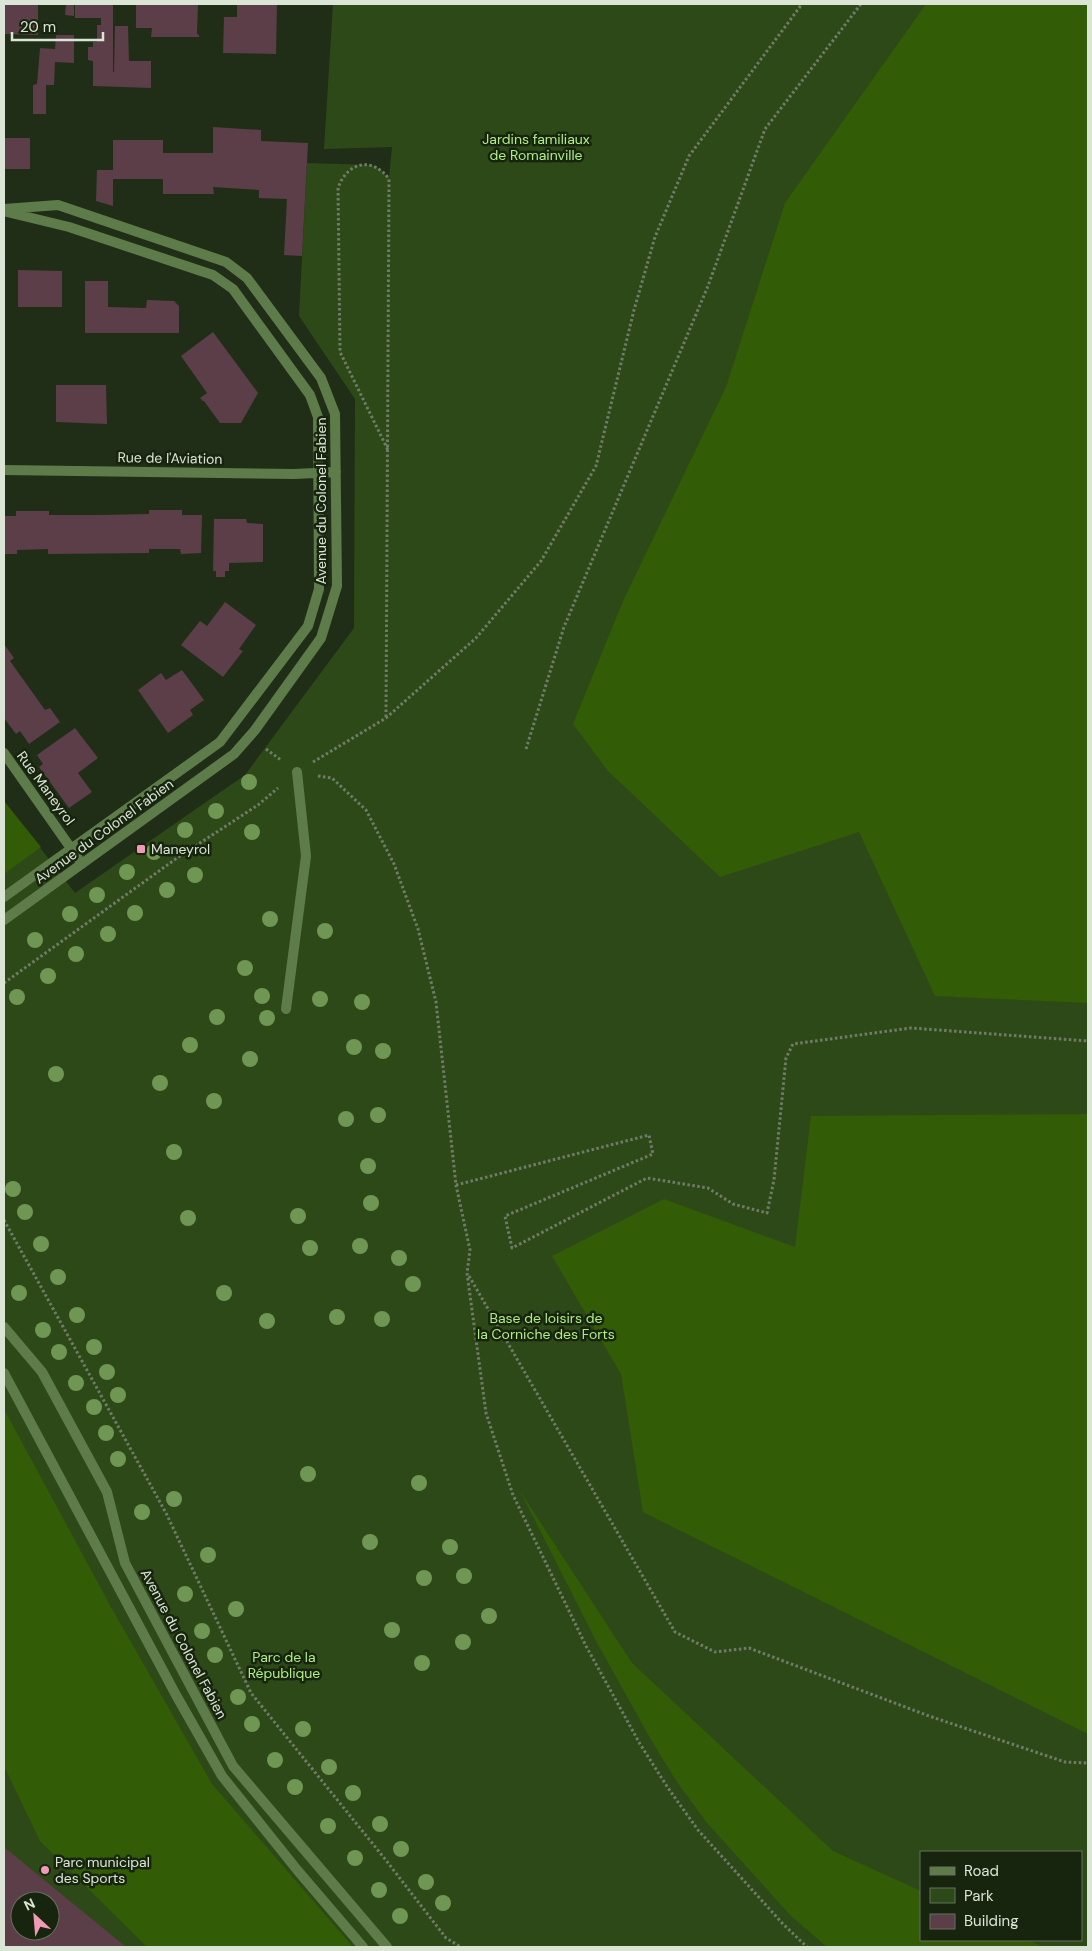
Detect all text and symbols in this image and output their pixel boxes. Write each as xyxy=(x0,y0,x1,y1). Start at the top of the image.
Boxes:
scale bar xyxy=(12,10,104,42)
text: 20 m xyxy=(20,17,56,37)
park label: Jardins familiaux de Romainville xyxy=(482,130,590,164)
street label: Avenue du Colonel Fabien xyxy=(312,417,330,585)
street label: Rue de l'Aviation xyxy=(117,448,223,468)
street label: Rue Maneyrol xyxy=(13,747,79,829)
street label: Avenue du Colonel Fabien xyxy=(31,775,177,887)
place label: Maneyrol xyxy=(151,840,210,858)
marker: Maneyrol xyxy=(135,843,147,855)
park label: Base de loisirs de la Corniche des Forts xyxy=(477,1309,615,1343)
street label: Avenue du Colonel Fabien xyxy=(137,1566,231,1722)
park label: Parc de la République xyxy=(248,1648,320,1682)
legend xyxy=(920,1851,1082,1941)
place label: Parc municipal des Sports xyxy=(55,1853,150,1887)
text: Road xyxy=(964,1861,999,1881)
marker: Parc municipal des Sports xyxy=(39,1864,51,1876)
text: Park xyxy=(964,1886,994,1906)
north arrow xyxy=(10,1891,60,1941)
text: N xyxy=(21,1894,38,1915)
text: Building xyxy=(964,1911,1019,1931)

